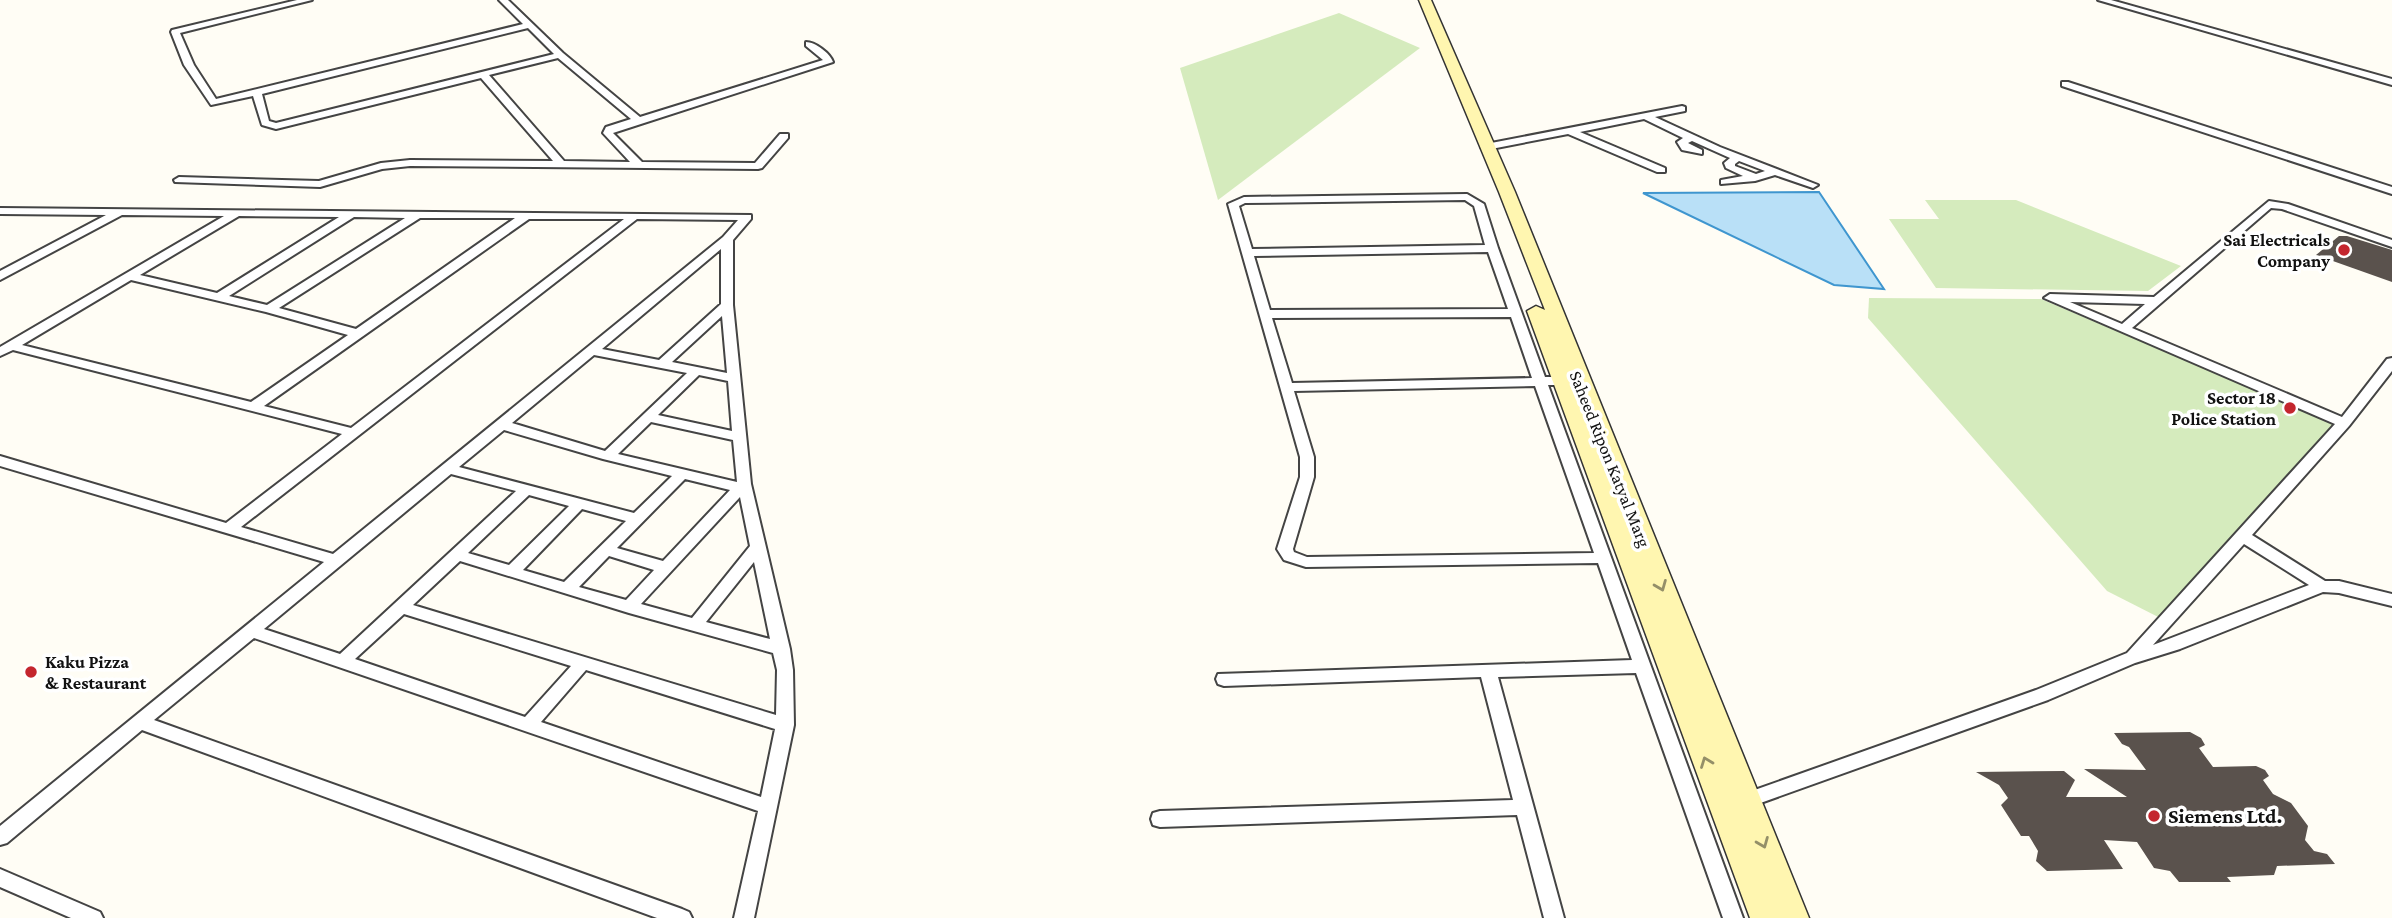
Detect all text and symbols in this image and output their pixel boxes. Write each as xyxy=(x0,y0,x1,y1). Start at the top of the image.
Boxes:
place label: Sai Electricals Company xyxy=(2223,230,2330,271)
marker: Sai Electricals Company xyxy=(2336,242,2352,258)
street label: Saheed Ripon Katyal Marg xyxy=(1565,368,1655,550)
place label: Sector 18 Police Station xyxy=(2171,388,2277,429)
marker: Sector 18 Police Station xyxy=(2282,400,2298,416)
one-way arrow xyxy=(1652,579,1666,591)
place label: Kaku Pizza & Restaurant xyxy=(45,652,147,693)
marker: Kaku Pizza & Restaurant xyxy=(23,664,39,680)
one-way arrow xyxy=(1700,757,1714,769)
place label: Siemens Ltd. xyxy=(2168,804,2282,828)
marker: Siemens Ltd. xyxy=(2146,808,2162,824)
one-way arrow xyxy=(1755,835,1769,848)

